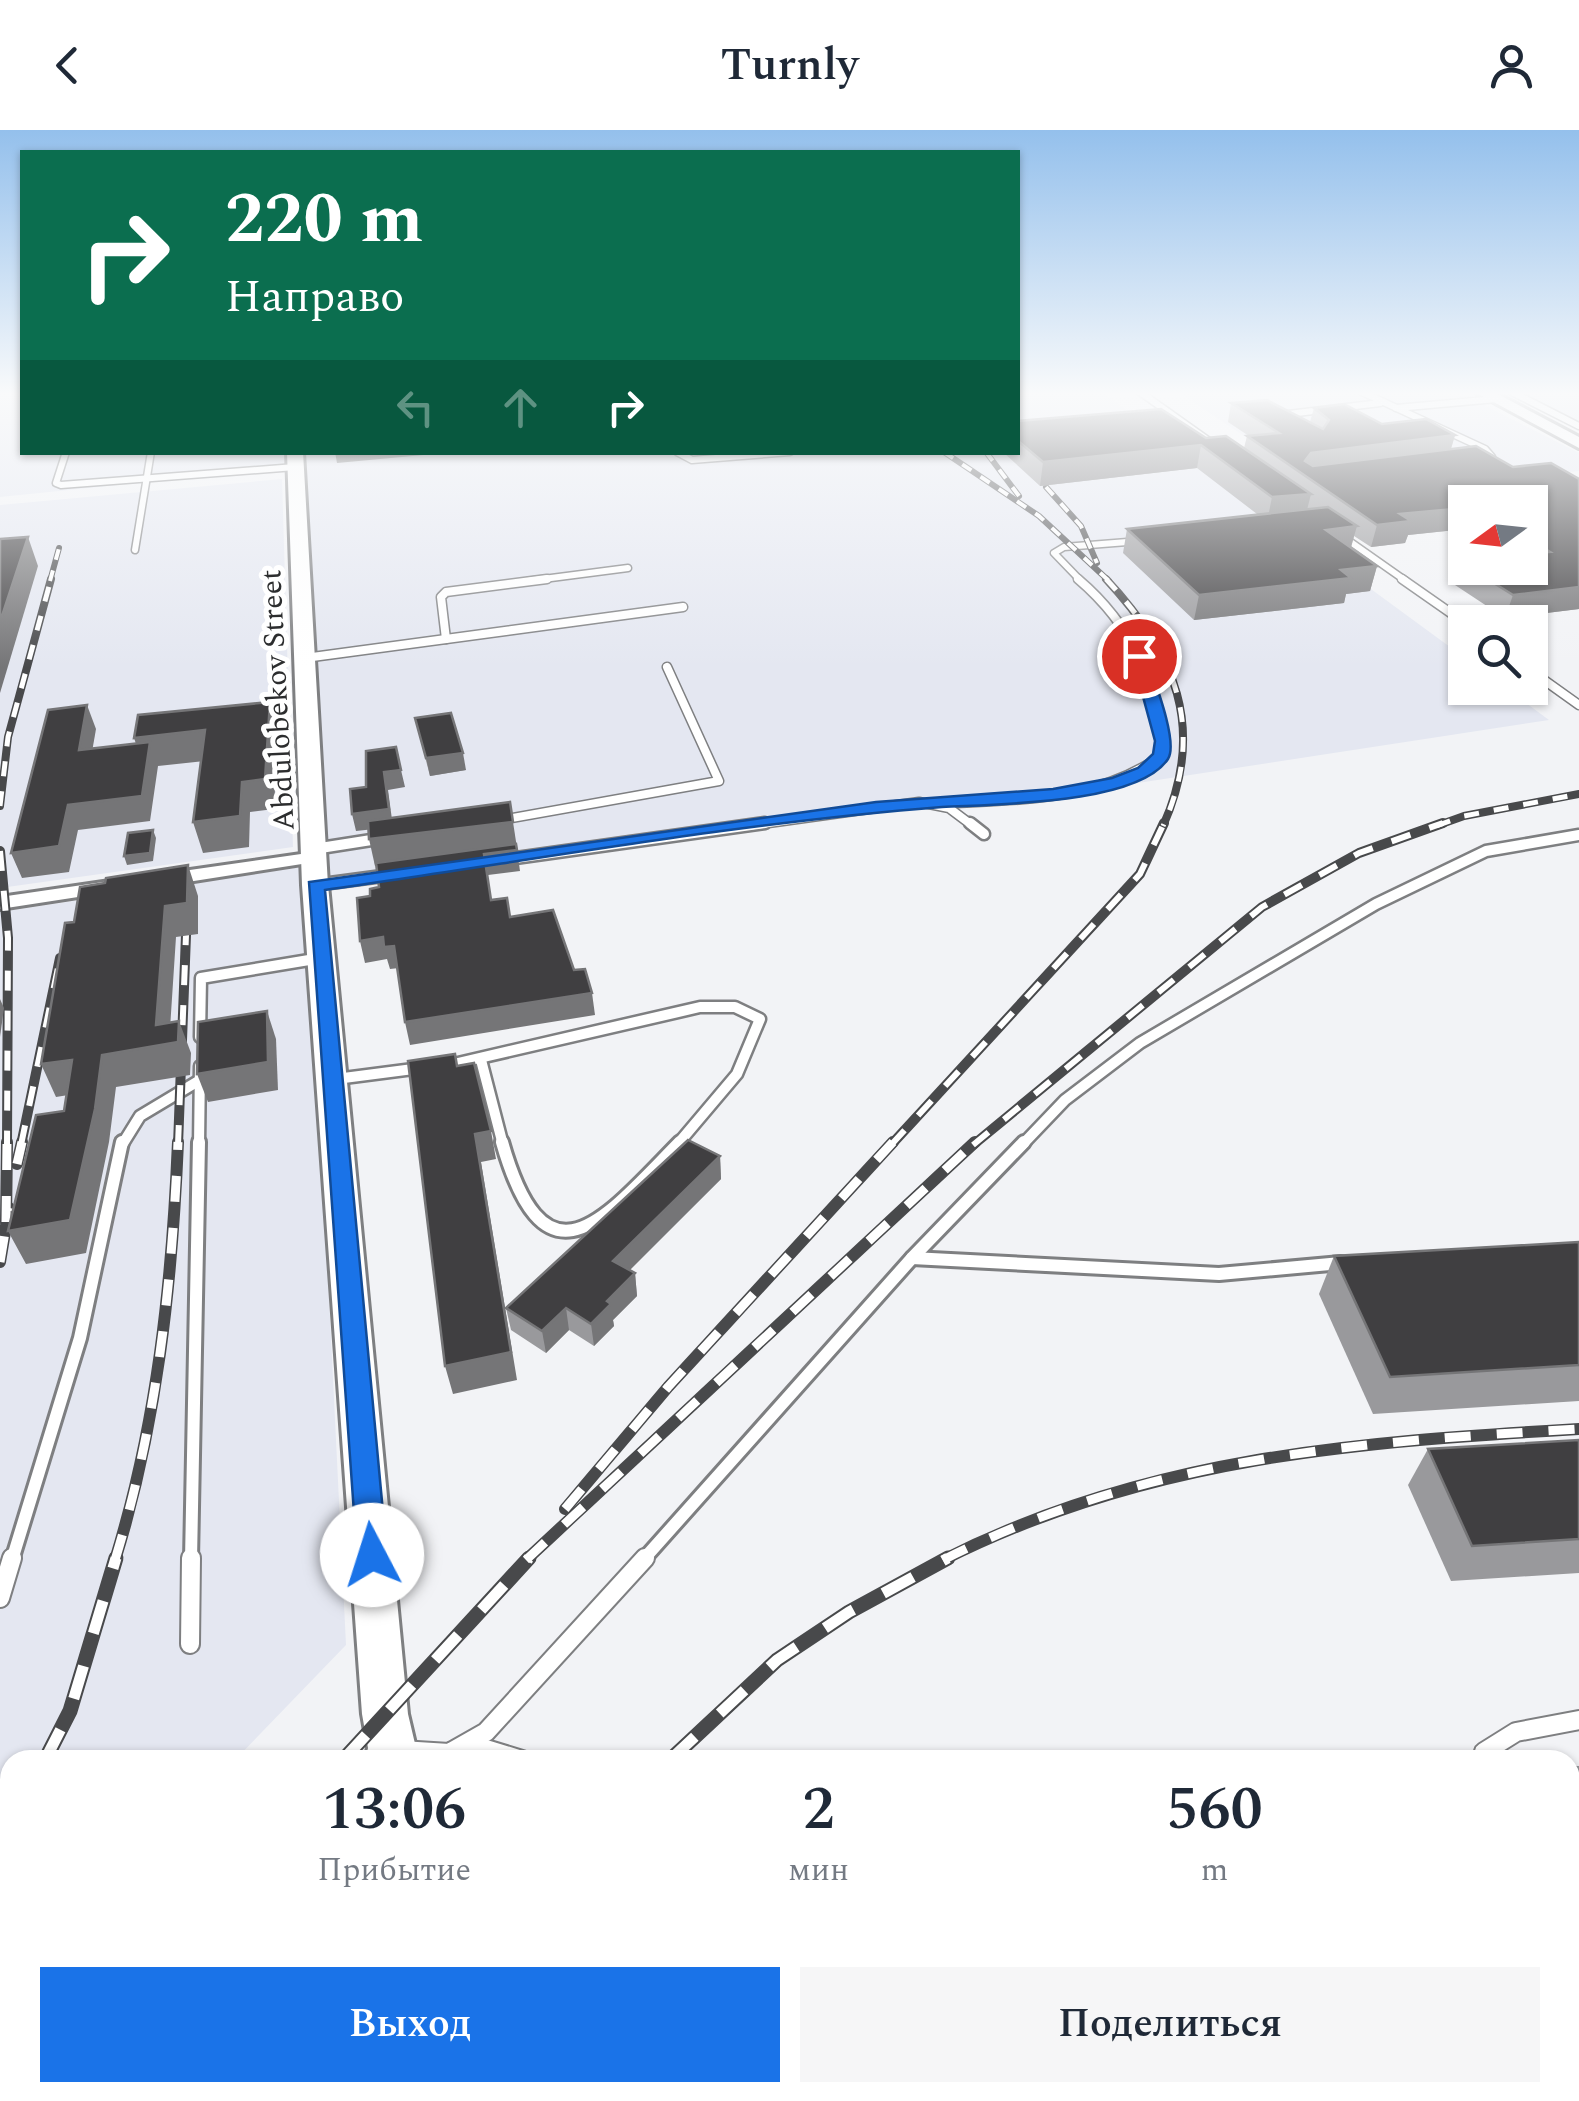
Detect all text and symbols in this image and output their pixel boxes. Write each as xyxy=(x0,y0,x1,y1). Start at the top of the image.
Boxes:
text: Turnly xyxy=(720,31,859,100)
icon: back xyxy=(40,38,95,93)
icon: person xyxy=(1484,38,1539,93)
text: 220 m xyxy=(225,167,423,273)
icon: right xyxy=(60,190,190,320)
text: Направо xyxy=(225,263,404,332)
icon: left xyxy=(388,380,443,435)
icon: ahead xyxy=(493,380,548,435)
icon: right xyxy=(598,380,653,435)
north arrow xyxy=(1448,485,1548,585)
map controls xyxy=(1448,485,1548,705)
street label: Abdulobekov Street xyxy=(248,568,308,832)
button: search xyxy=(1448,605,1548,705)
pin xyxy=(1097,614,1182,699)
icon: arrive xyxy=(1112,629,1167,684)
position arrow xyxy=(320,1503,424,1607)
text: 13:06 xyxy=(322,1764,466,1856)
text: 2 xyxy=(803,1764,835,1856)
text: 560 xyxy=(1166,1764,1263,1856)
text: Прибытие xyxy=(317,1846,471,1895)
text: мин xyxy=(788,1846,849,1895)
text: m xyxy=(1201,1846,1228,1895)
button: Выход xyxy=(40,1967,780,2082)
button: Поделиться xyxy=(800,1967,1540,2082)

